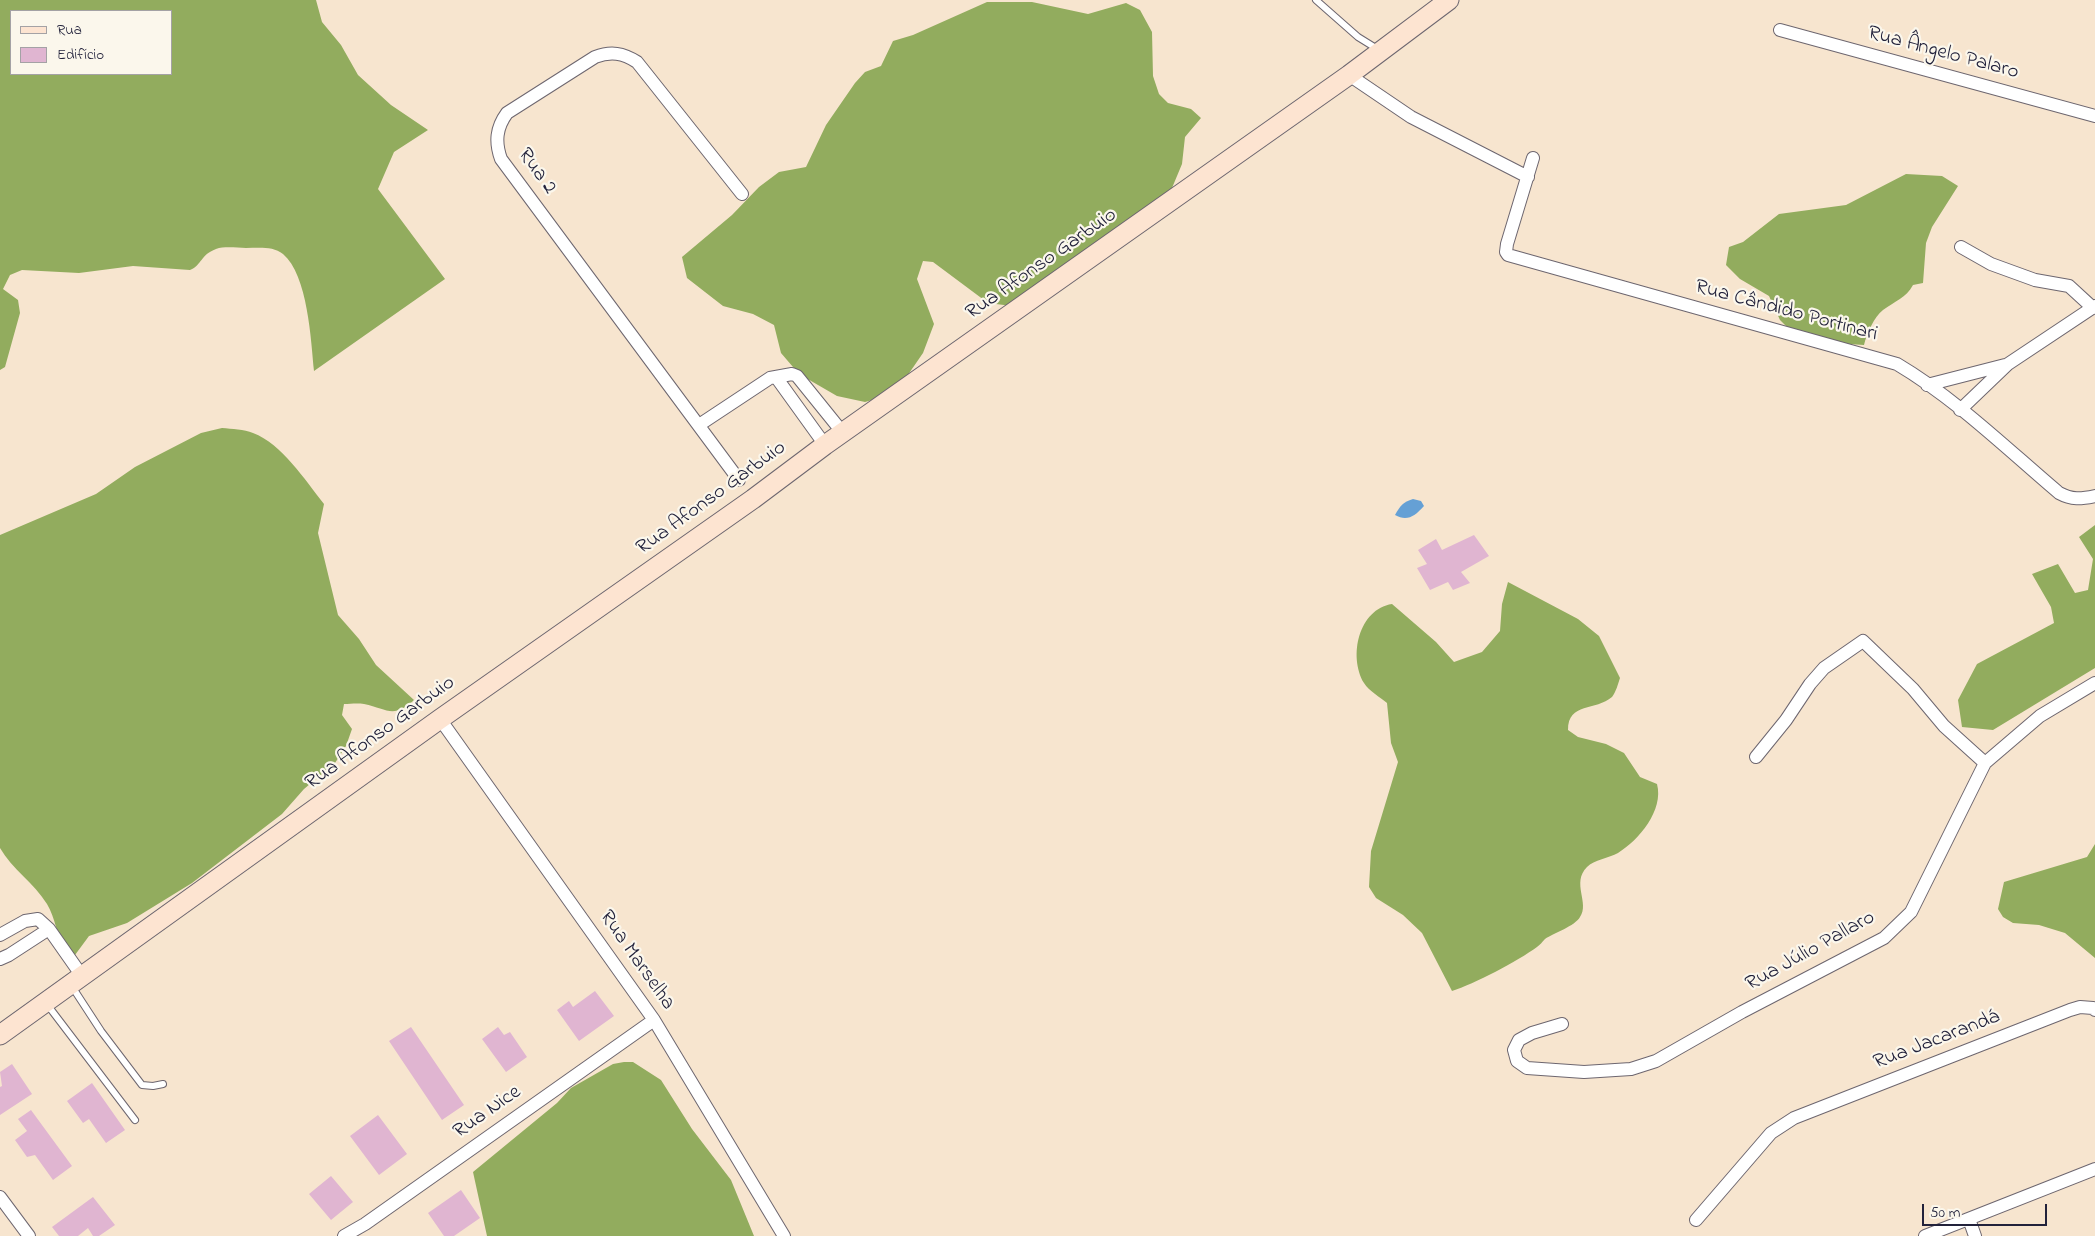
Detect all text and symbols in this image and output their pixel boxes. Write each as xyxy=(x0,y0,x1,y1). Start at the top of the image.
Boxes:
legend xyxy=(10,10,172,75)
text: Rua xyxy=(57,19,82,41)
street label: Rua Ângelo Palaro xyxy=(1865,22,2021,86)
text: Edifício xyxy=(57,44,104,66)
street label: Rua 2 xyxy=(511,144,561,200)
street label: Rua Afonso Garbuio xyxy=(962,203,1122,327)
street label: Rua Cândido Portinari xyxy=(1692,275,1880,349)
street label: Rua Afonso Garbuio xyxy=(632,436,792,562)
street label: Rua Afonso Garbuio xyxy=(301,671,461,797)
street label: Rua Marselha xyxy=(593,906,679,1016)
street label: Rua Júlio Pallaro xyxy=(1742,906,1880,998)
street label: Rua Jacarandá xyxy=(1870,1005,2004,1077)
street label: Rua Nice xyxy=(449,1081,527,1145)
scale bar xyxy=(1925,1194,2050,1226)
text: 50 m xyxy=(1930,1202,1960,1224)

